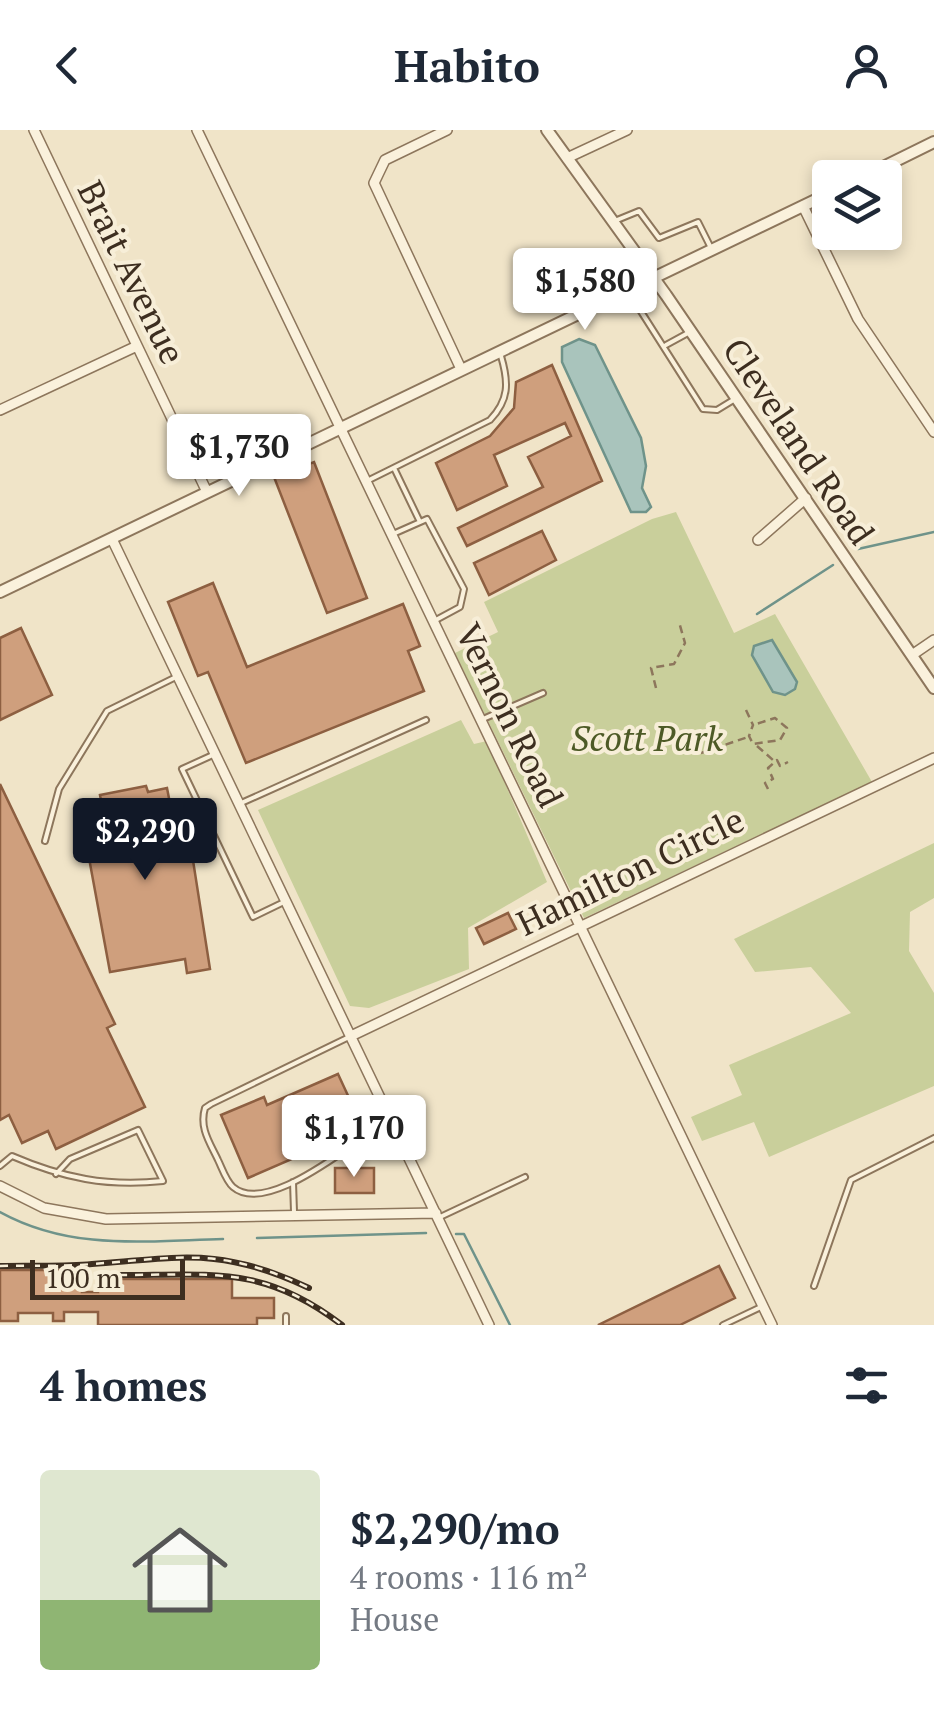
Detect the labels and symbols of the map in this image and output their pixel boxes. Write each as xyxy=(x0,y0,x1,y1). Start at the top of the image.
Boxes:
street label: Brait Avenue xyxy=(68,173,196,371)
pin: $1,580 xyxy=(504,248,666,333)
street label: Cleveland Road xyxy=(713,329,885,553)
pin: $1,730 xyxy=(158,414,320,499)
street label: Vernon Road xyxy=(446,615,574,815)
park label: Scott Park xyxy=(571,715,723,761)
street label: Hamilton Circle xyxy=(509,796,751,946)
pin: $2,290 xyxy=(64,798,226,883)
pin: $1,170 xyxy=(273,1095,435,1180)
scale bar xyxy=(30,1255,185,1300)

